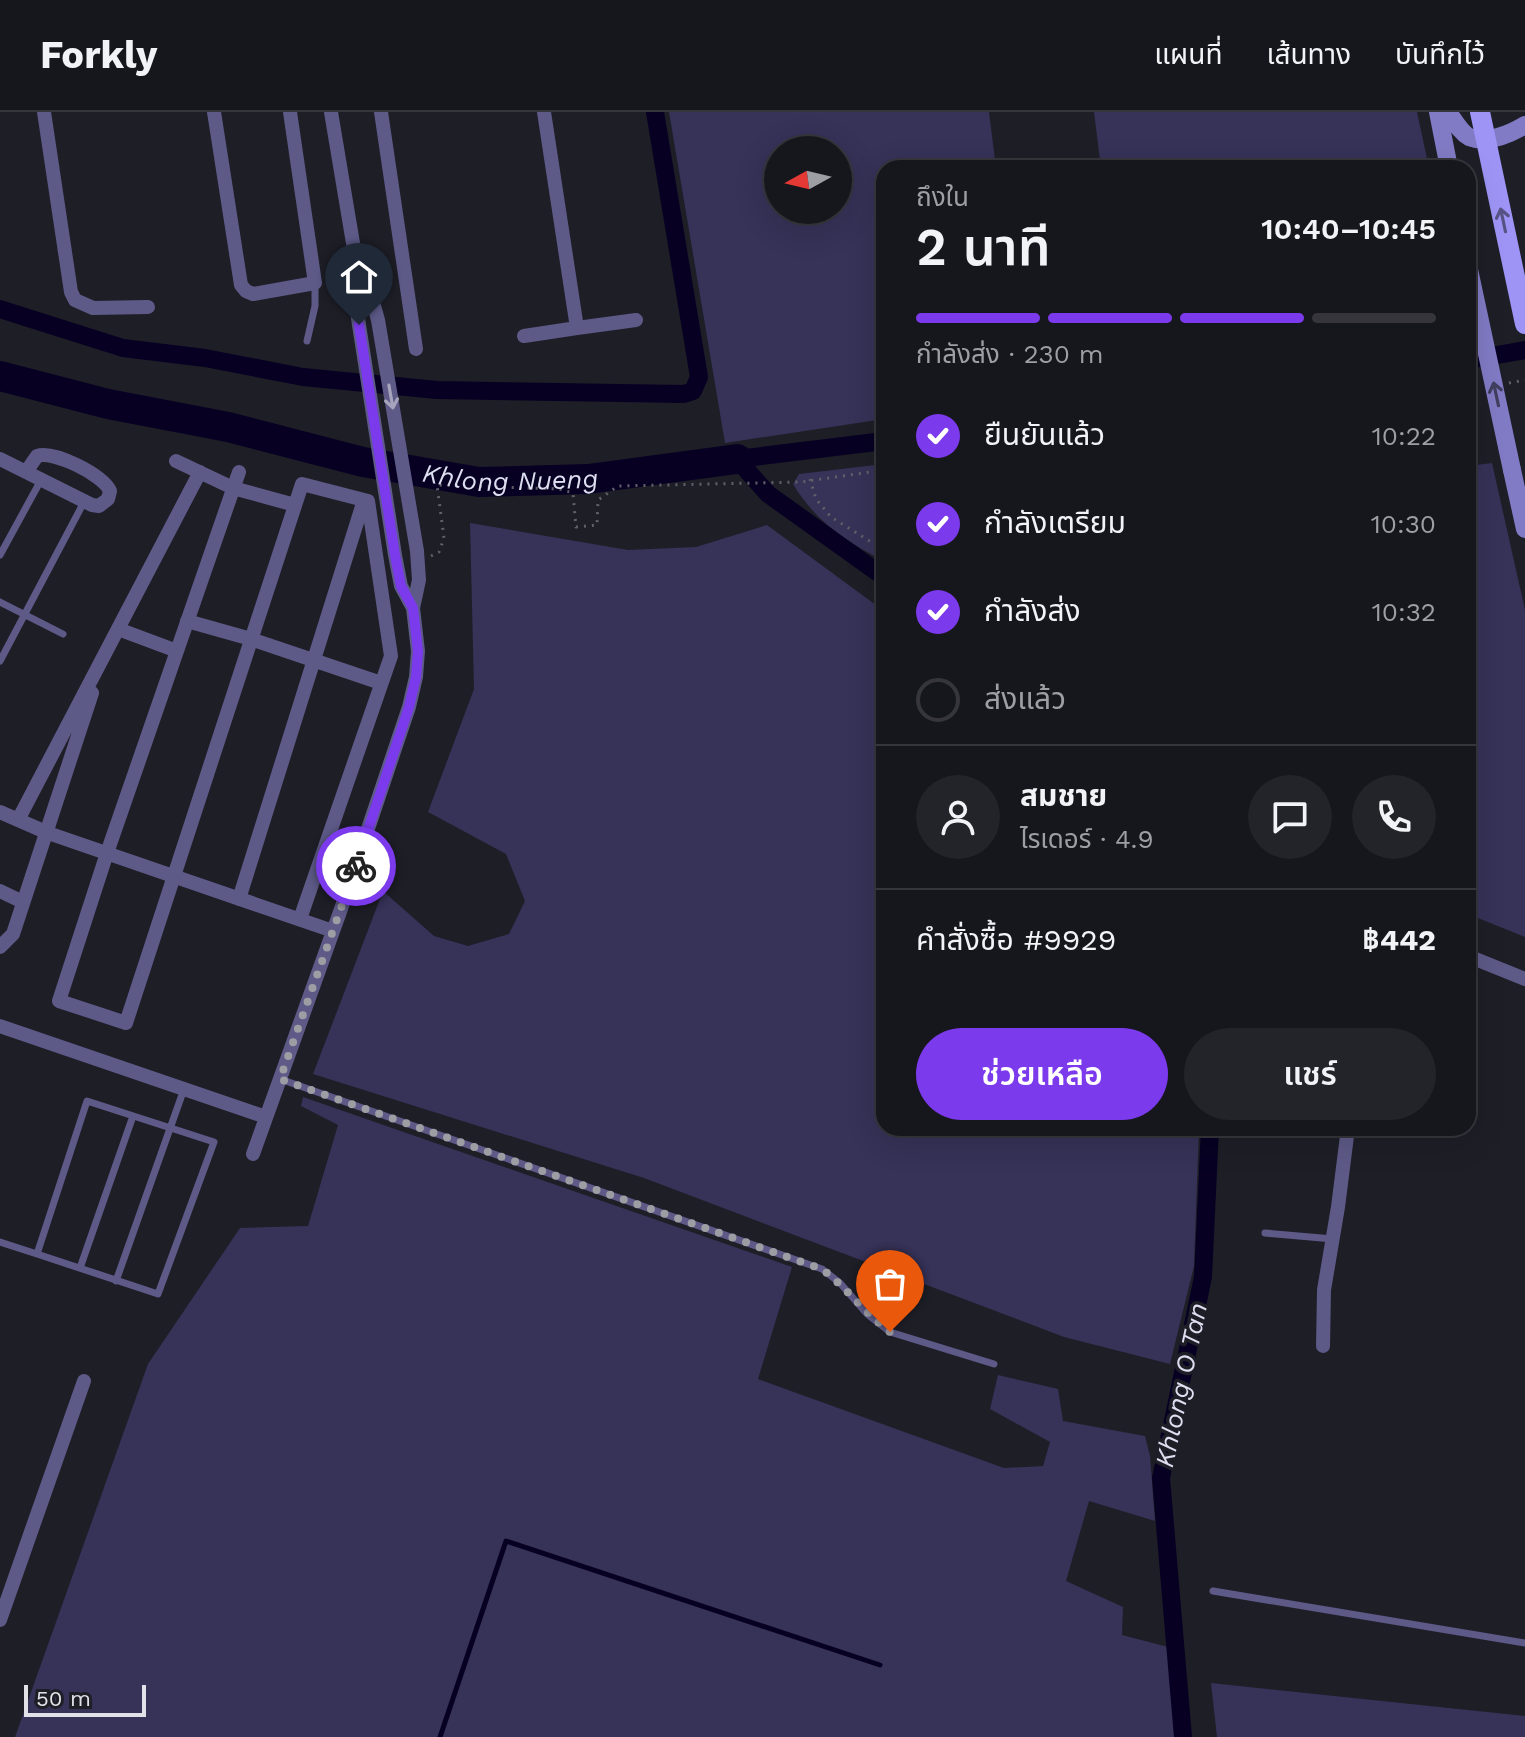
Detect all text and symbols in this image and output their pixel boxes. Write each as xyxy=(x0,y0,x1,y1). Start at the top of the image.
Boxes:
text: Forkly xyxy=(40,33,157,77)
text: แผนที่ xyxy=(1154,38,1222,71)
text: เส้นทาง xyxy=(1266,38,1351,71)
text: บันทึกไว้ xyxy=(1395,38,1485,71)
north arrow xyxy=(764,136,852,224)
map controls xyxy=(764,136,852,224)
text: ถึงใน xyxy=(916,182,969,212)
one-way arrow xyxy=(1495,208,1510,233)
text: 10:40–10:45 xyxy=(1261,211,1436,246)
text: 2 นาที xyxy=(916,217,1050,278)
pin xyxy=(325,243,393,325)
icon: home xyxy=(337,255,381,299)
text: กำลังส่ง · 230 m xyxy=(916,339,1104,369)
one-way arrow xyxy=(1487,381,1502,407)
one-way arrow xyxy=(385,384,400,409)
icon: check xyxy=(916,414,960,458)
text: ยืนยันแล้ว xyxy=(984,417,1105,452)
text: 10:22 xyxy=(1372,421,1436,451)
water label: Khlong Nueng xyxy=(420,458,600,497)
icon: check xyxy=(916,502,960,546)
text: กำลังเตรียม xyxy=(984,505,1126,540)
text: 10:30 xyxy=(1371,509,1436,539)
icon: check xyxy=(916,590,960,634)
text: กำลังส่ง xyxy=(984,593,1081,628)
text: 10:32 xyxy=(1372,597,1436,627)
text: ส่งแล้ว xyxy=(984,681,1066,716)
button: person xyxy=(916,775,1000,859)
button: chat xyxy=(1248,775,1332,859)
button: phone xyxy=(1352,775,1436,859)
text: สมชาย xyxy=(1020,778,1107,813)
text: ไรเดอร์ · 4.9 xyxy=(1020,824,1154,854)
courier xyxy=(316,826,396,906)
icon: bike xyxy=(334,844,378,888)
text: คำสั่งซื้อ #9929 xyxy=(916,922,1116,957)
text: ฿442 xyxy=(1362,922,1436,957)
button: ช่วยเหลือ xyxy=(916,1028,1168,1120)
button: แชร์ xyxy=(1184,1028,1436,1120)
pin xyxy=(856,1250,924,1332)
icon: bag xyxy=(868,1262,912,1306)
water label: Khlong O Tan xyxy=(1149,1300,1213,1470)
scale bar xyxy=(24,1681,146,1717)
text: 50 m xyxy=(36,1686,91,1711)

